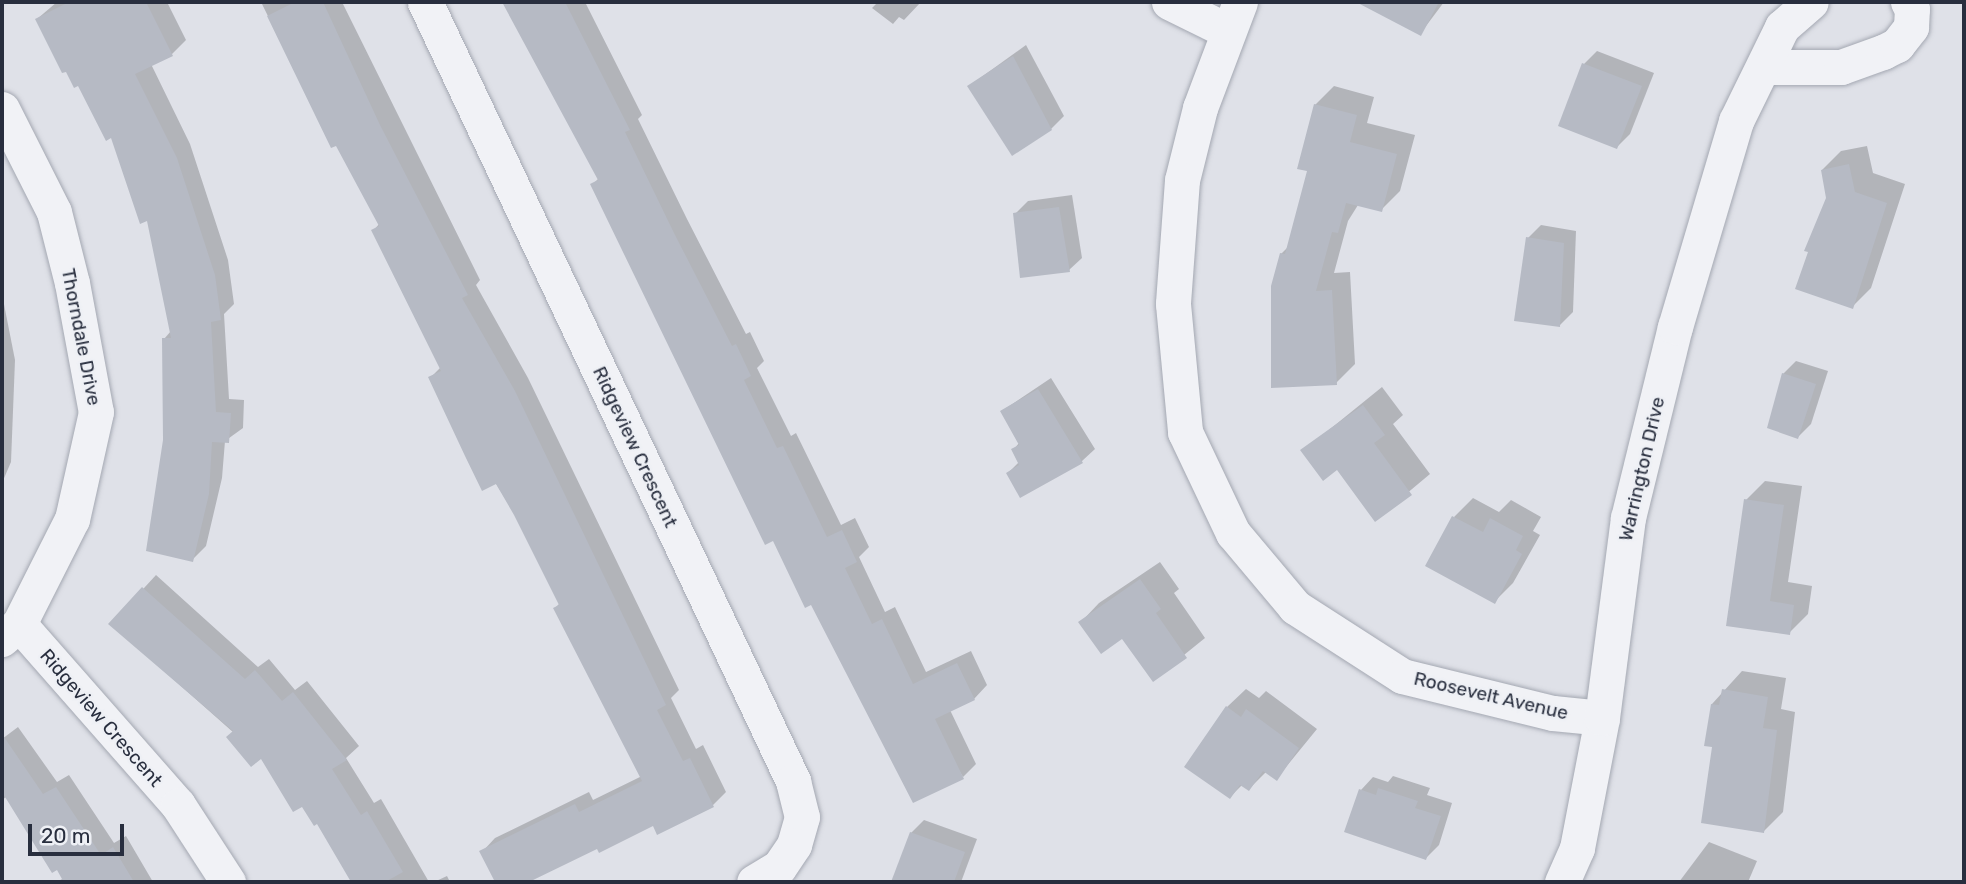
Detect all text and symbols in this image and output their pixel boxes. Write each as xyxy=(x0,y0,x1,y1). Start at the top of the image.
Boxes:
street label: Thorndale Drive xyxy=(57,266,105,408)
street label: Ridgeview Crescent xyxy=(588,363,682,531)
street label: Warrington Drive xyxy=(1614,395,1670,543)
street label: Ridgeview Crescent xyxy=(35,644,167,792)
street label: Roosevelt Avenue xyxy=(1411,667,1571,725)
scale bar xyxy=(32,810,128,854)
text: 20 m xyxy=(41,823,90,848)

